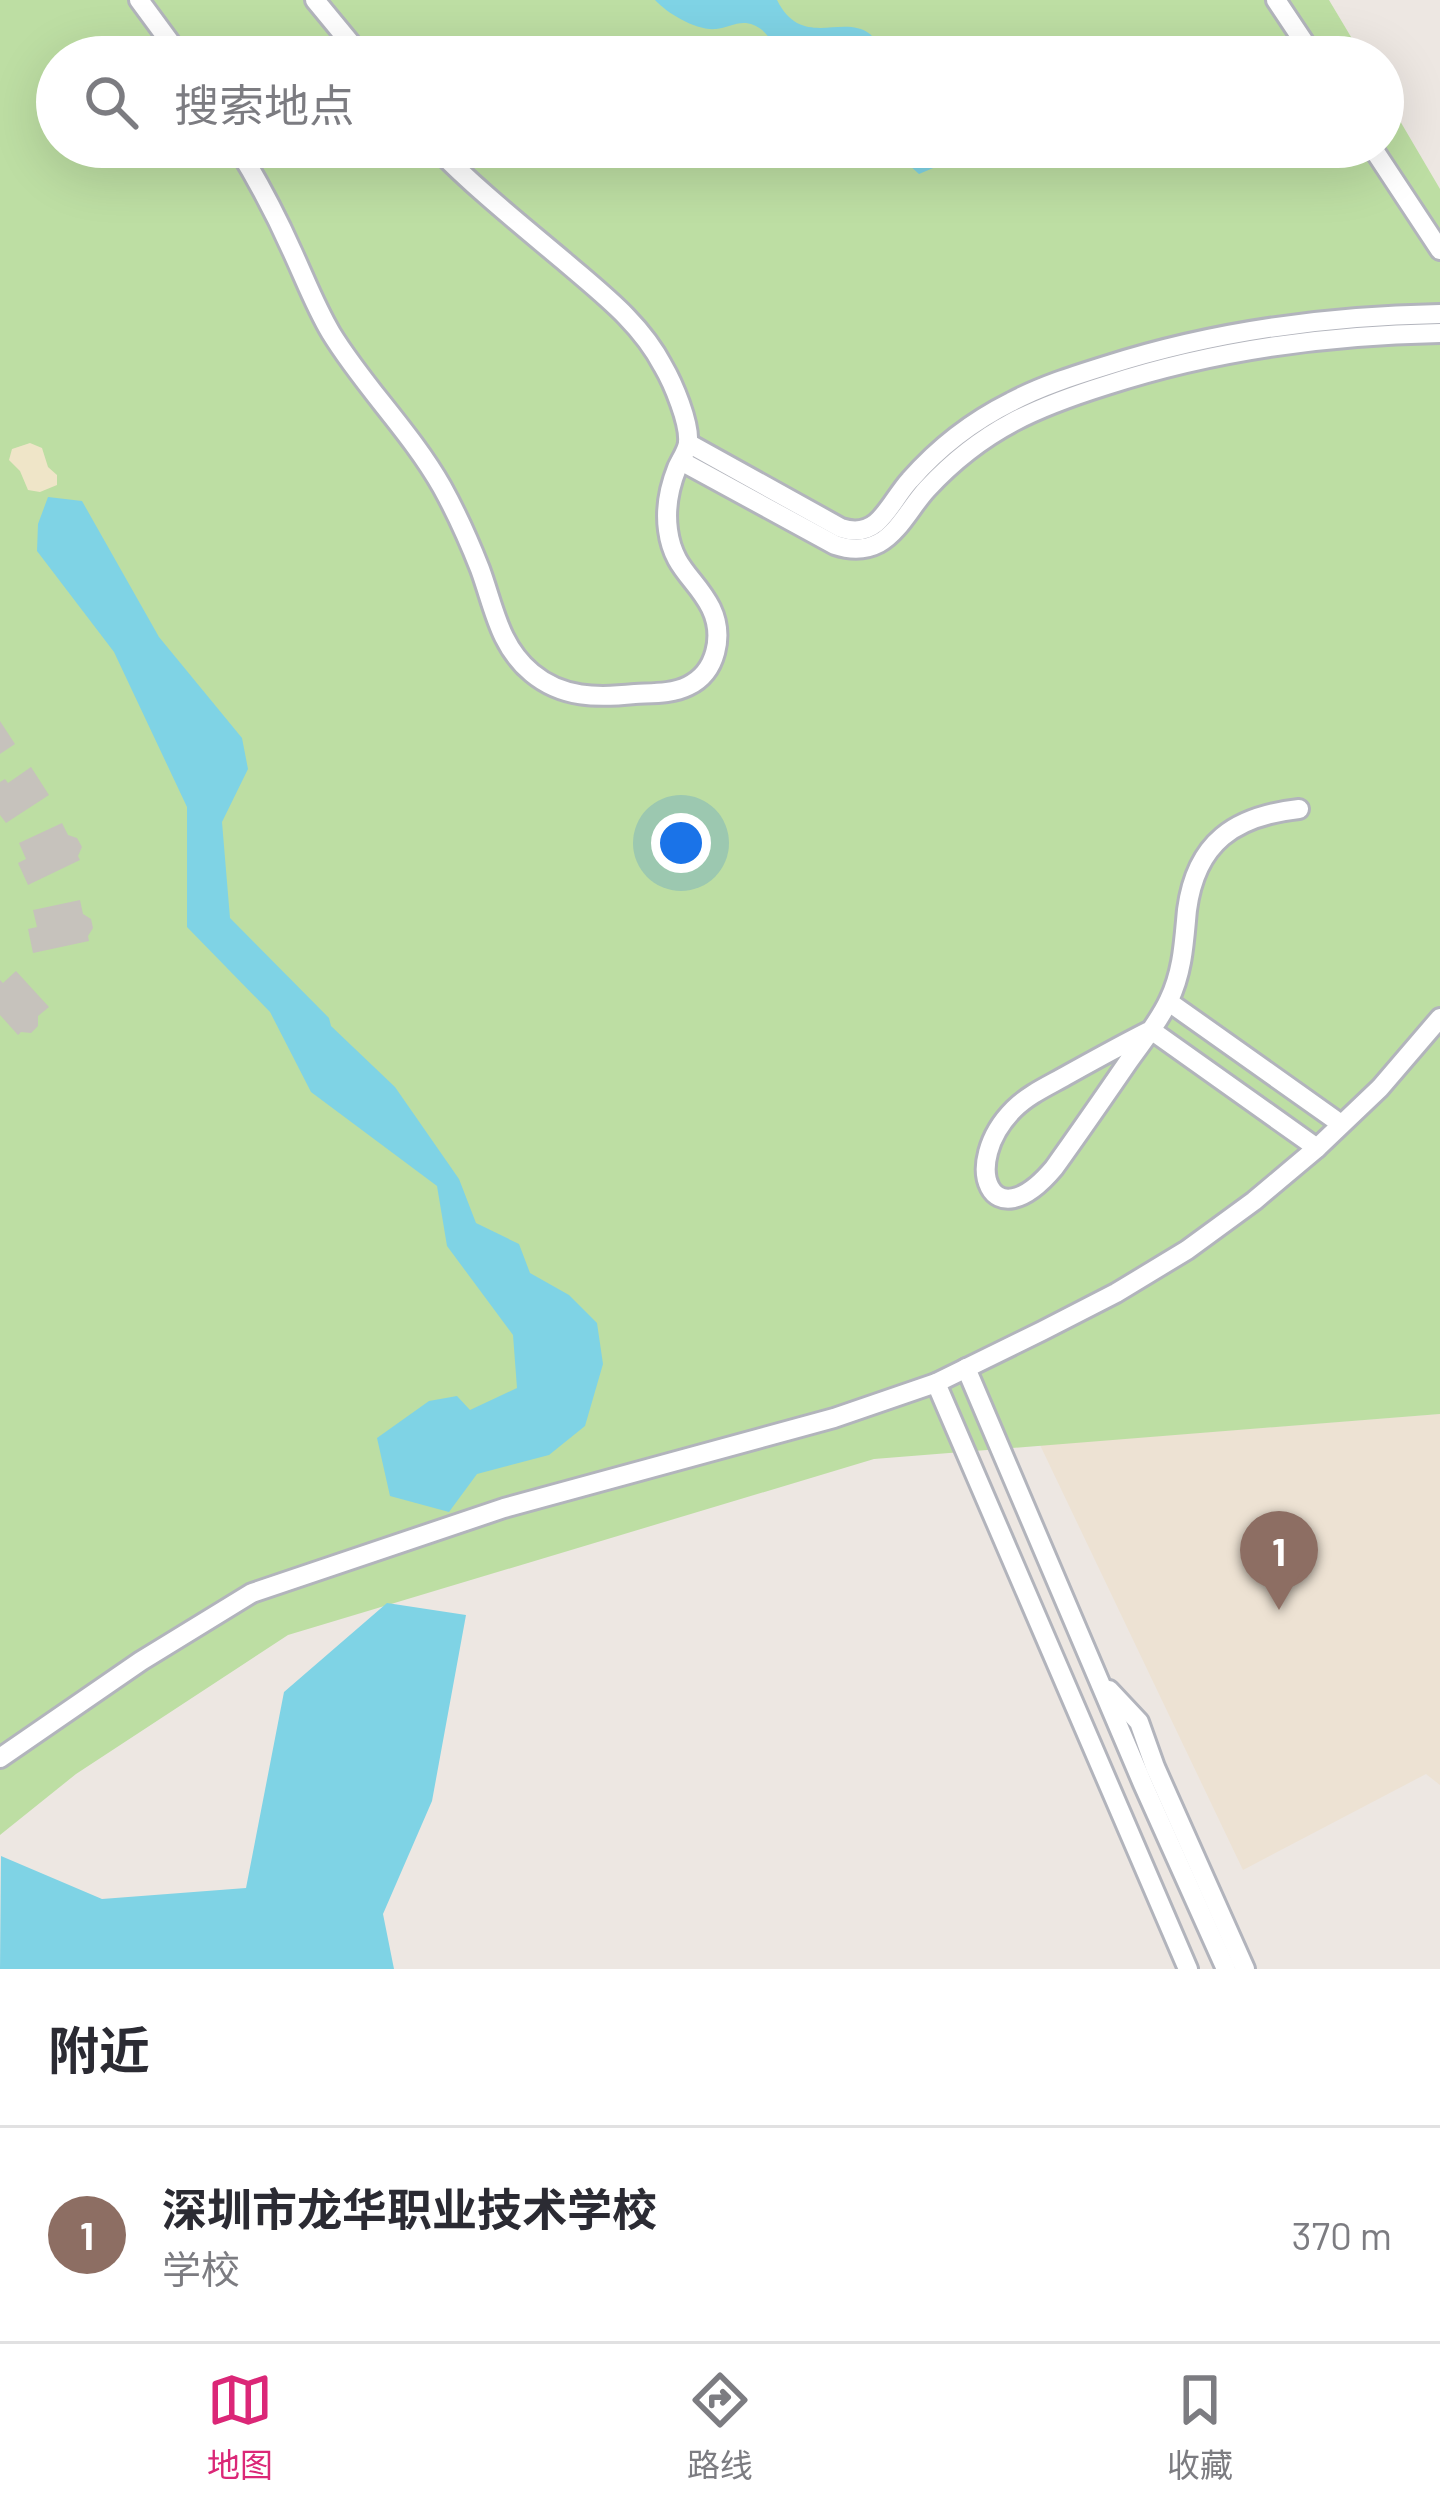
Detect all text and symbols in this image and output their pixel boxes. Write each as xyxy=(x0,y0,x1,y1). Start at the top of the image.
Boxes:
search box xyxy=(36,36,1404,168)
icon: search xyxy=(78,69,144,135)
text: 搜索地点 xyxy=(174,77,354,131)
your location xyxy=(651,813,711,873)
pin: 1 xyxy=(1240,1511,1318,1610)
text: 附近 xyxy=(48,2018,150,2079)
text: 深圳市龙华职业技术学校 xyxy=(162,2181,657,2235)
text: 1 xyxy=(80,2211,94,2258)
text: 370 m xyxy=(1291,2211,1392,2258)
text: 学校 xyxy=(162,2245,240,2292)
tab: 地图 xyxy=(207,2367,273,2487)
tab: 路线 xyxy=(687,2367,753,2487)
tab: 收藏 xyxy=(1167,2367,1233,2487)

